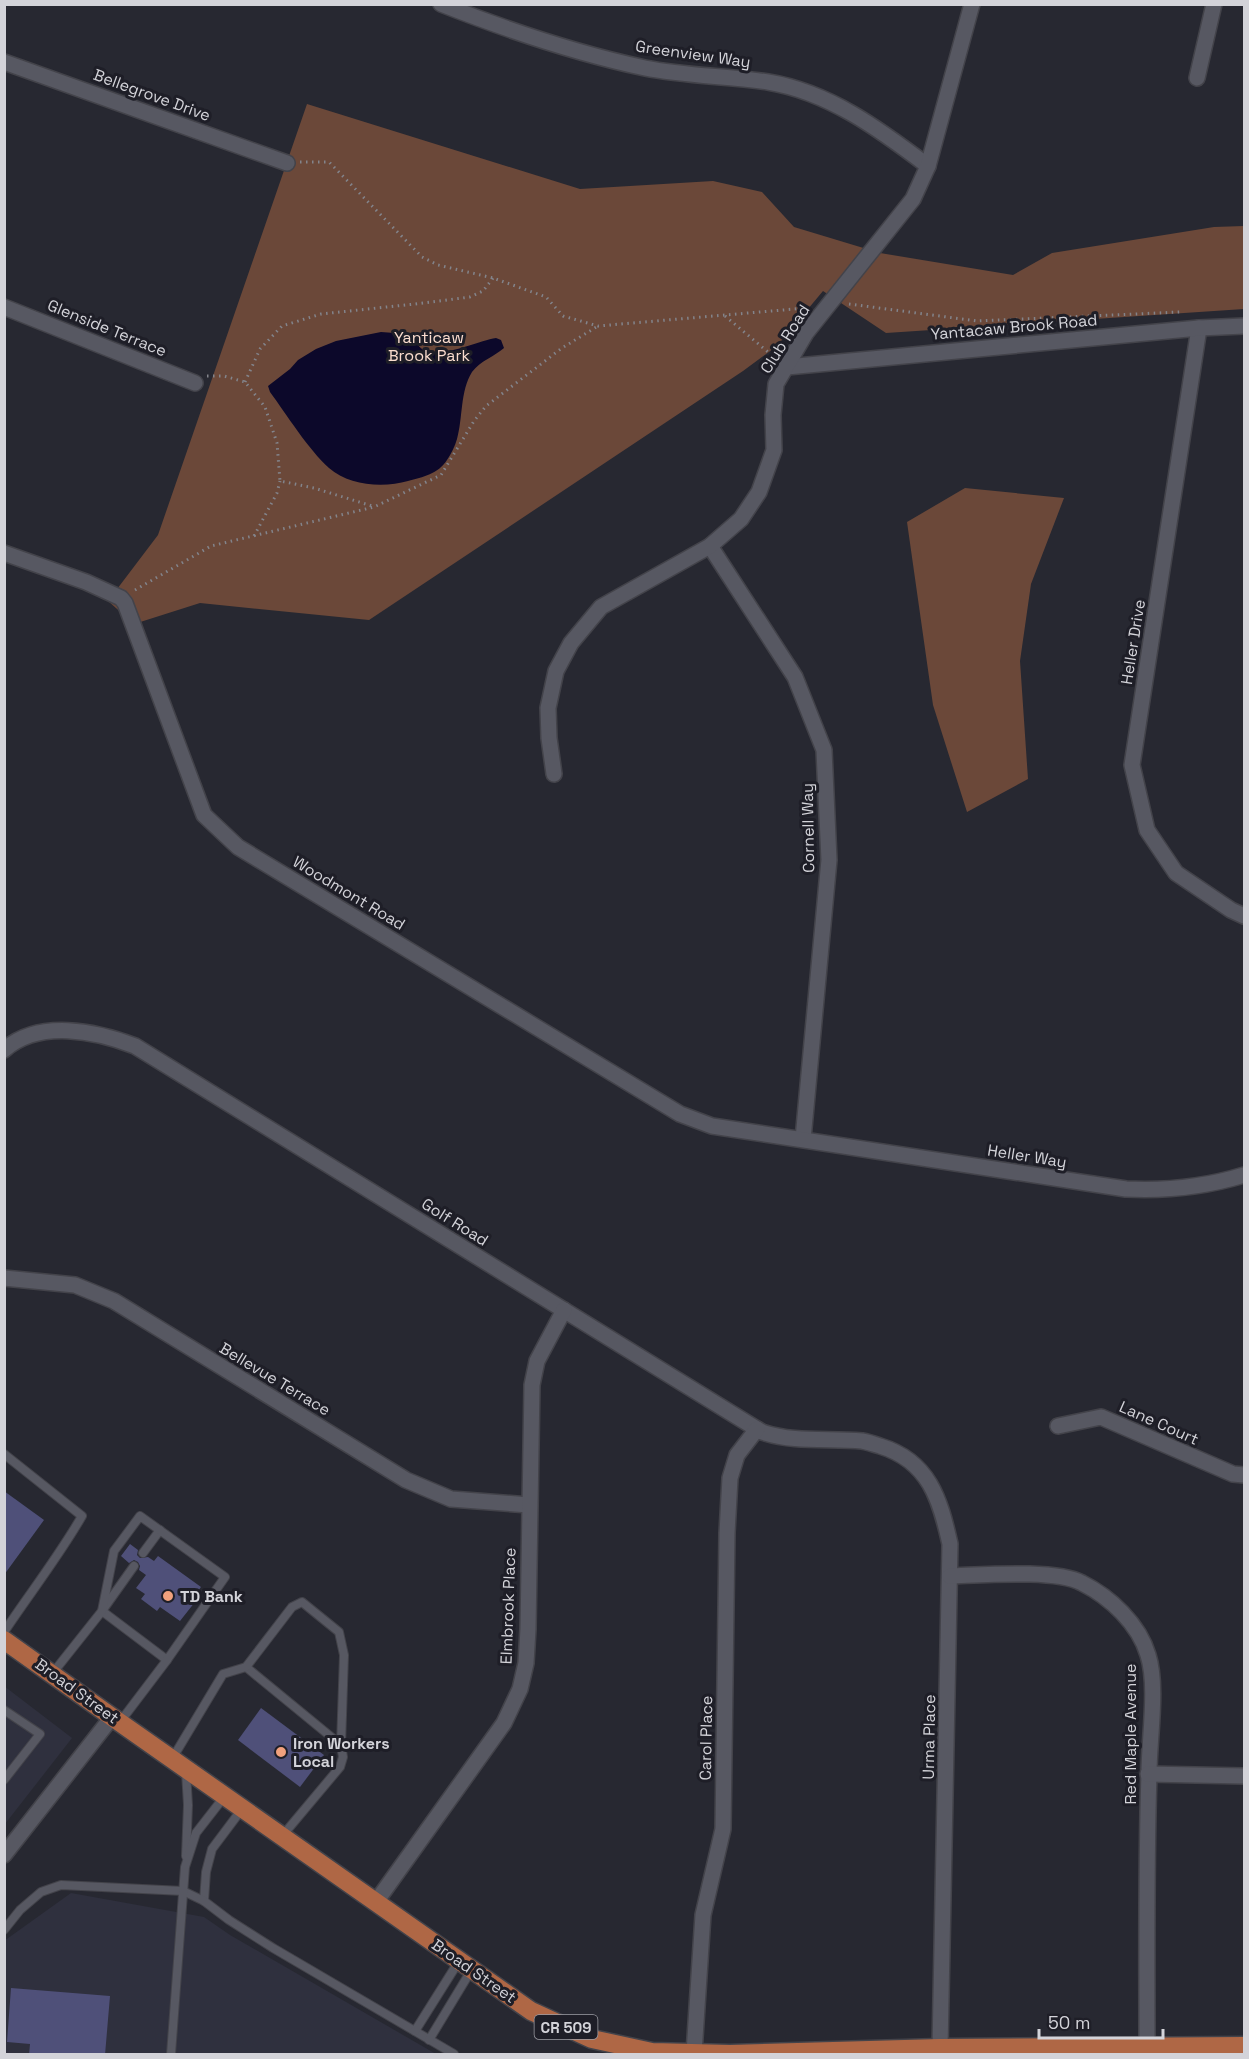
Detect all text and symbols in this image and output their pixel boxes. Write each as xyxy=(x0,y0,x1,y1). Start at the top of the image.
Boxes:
street label: Greenview Way xyxy=(634,36,752,72)
street label: Bellegrove Drive xyxy=(91,64,213,126)
street label: Glenside Terrace xyxy=(44,295,170,361)
street label: Club Road xyxy=(756,301,814,377)
street label: Yantacaw Brook Road xyxy=(930,309,1098,345)
park label: Yanticaw Brook Park xyxy=(388,327,470,366)
street label: Heller Drive xyxy=(1116,598,1150,686)
street label: Cornell Way xyxy=(797,783,819,873)
street label: Woodmont Road xyxy=(289,851,409,935)
street label: Heller Way xyxy=(986,1139,1068,1173)
street label: Golf Road xyxy=(418,1193,492,1251)
street label: Bellevue Terrace xyxy=(216,1338,334,1420)
street label: Lane Court xyxy=(1116,1396,1202,1450)
street label: Elmbrook Place xyxy=(495,1547,521,1665)
place label: TD Bank xyxy=(180,1586,243,1607)
marker: TD Bank xyxy=(161,1589,175,1603)
street label: Broad Street xyxy=(31,1654,123,1728)
street label: Red Maple Avenue xyxy=(1120,1663,1141,1805)
street label: Urma Place xyxy=(918,1694,940,1780)
street label: Carol Place xyxy=(695,1695,717,1781)
place label: Iron Workers Local xyxy=(293,1733,390,1772)
marker: Iron Workers Local xyxy=(274,1745,288,1759)
street label: Broad Street xyxy=(428,1934,520,2008)
scale bar xyxy=(1039,2002,1164,2040)
text: 50 m xyxy=(1048,2011,1090,2034)
road number: CR 509 xyxy=(534,2015,598,2039)

